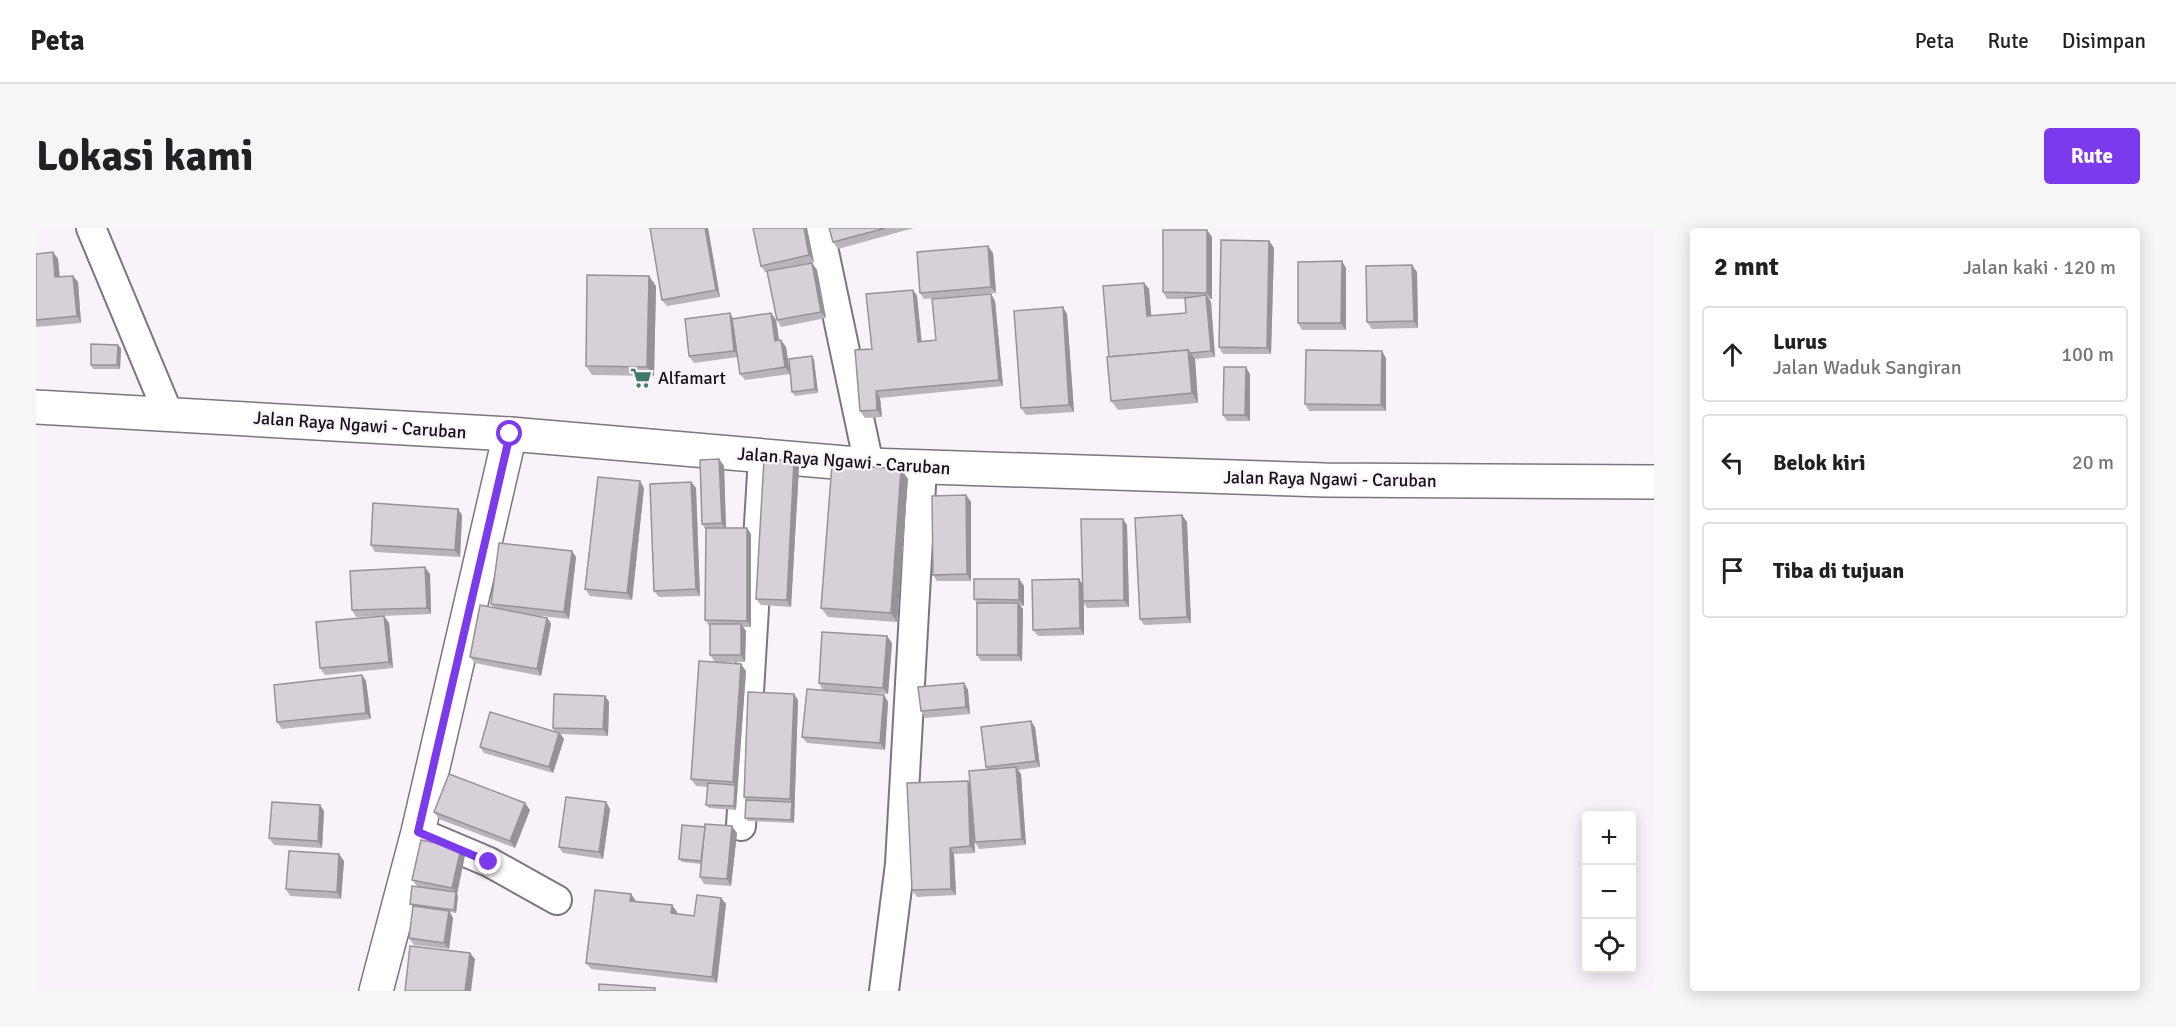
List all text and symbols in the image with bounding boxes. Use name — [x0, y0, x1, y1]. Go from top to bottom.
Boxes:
text: Peta — [30, 24, 85, 58]
text: Peta — [1915, 28, 1955, 54]
text: Rute — [1988, 28, 2029, 54]
text: Disimpan — [2062, 28, 2146, 54]
button: Rute — [2044, 128, 2140, 184]
text: Lokasi kami — [36, 131, 254, 182]
text: 2 mnt — [1714, 251, 1779, 283]
text: Jalan kaki · 120 m — [1963, 255, 2116, 280]
text: Lurus — [1773, 328, 1827, 355]
icon: ahead — [1716, 338, 1749, 371]
text: 100 m — [2061, 342, 2114, 367]
text: Jalan Waduk Sangiran — [1773, 355, 1962, 380]
supermarket icon: Alfamart — [629, 366, 653, 390]
place label: Alfamart — [658, 367, 726, 389]
street label: Jalan Raya Ngawi - Caruban — [253, 407, 467, 443]
route start — [496, 420, 522, 446]
street label: Jalan Raya Ngawi - Caruban — [737, 443, 951, 479]
icon: left — [1716, 446, 1749, 479]
text: Belok kiri — [1773, 449, 1866, 476]
text: 20 m — [2072, 450, 2114, 475]
street label: Jalan Raya Ngawi - Caruban — [1223, 466, 1437, 492]
icon: arrive — [1716, 554, 1749, 587]
text: Tiba di tujuan — [1773, 557, 1904, 584]
map controls — [1582, 811, 1636, 973]
button: + — [1582, 811, 1636, 865]
route end — [475, 848, 501, 874]
button: − — [1582, 865, 1636, 919]
button: locate — [1582, 919, 1636, 973]

